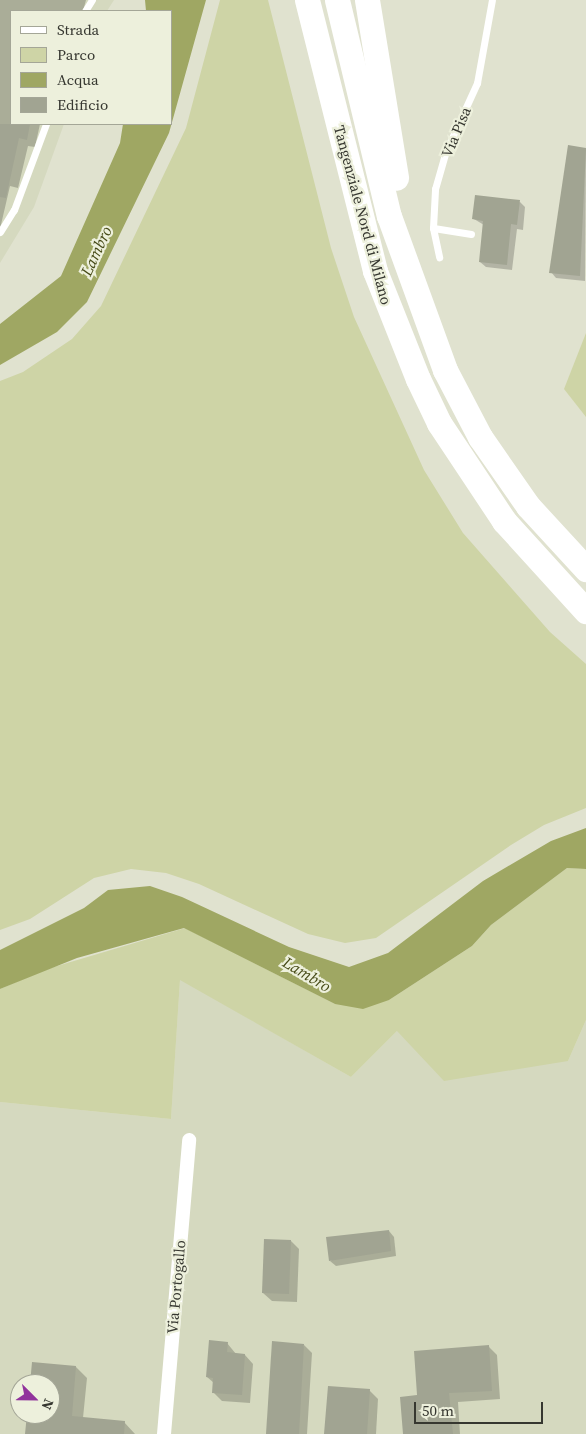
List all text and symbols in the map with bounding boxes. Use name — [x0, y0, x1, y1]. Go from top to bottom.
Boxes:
legend — [10, 10, 172, 125]
text: Strada — [57, 19, 99, 40]
text: Parco — [57, 44, 95, 65]
text: Acqua — [57, 69, 99, 90]
text: Edificio — [57, 94, 108, 115]
street label: Via Pisa — [437, 104, 475, 160]
street label: Tangenziale Nord di Milano — [330, 123, 396, 307]
water label: Lambro — [76, 223, 116, 279]
water label: Lambro — [280, 952, 334, 996]
street label: Via Portogallo — [163, 1239, 189, 1335]
north arrow — [10, 1374, 60, 1424]
scale bar — [416, 1392, 545, 1424]
text: N — [37, 1396, 59, 1413]
text: 50 m — [422, 1400, 454, 1421]

